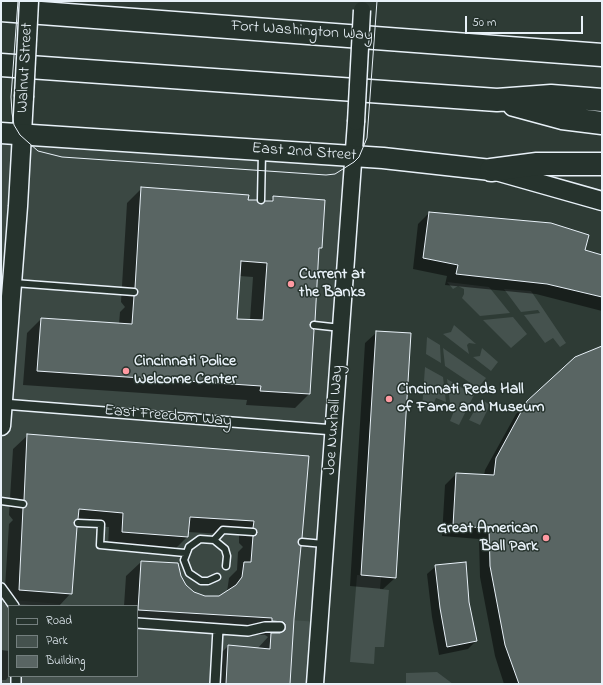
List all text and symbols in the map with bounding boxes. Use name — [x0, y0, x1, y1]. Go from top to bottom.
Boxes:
scale bar — [467, 8, 585, 34]
text: 50 m — [472, 14, 496, 32]
street label: Fort Washington Way — [231, 17, 373, 47]
street label: Walnut Street — [14, 22, 38, 114]
street label: East 2nd Street — [251, 140, 357, 166]
place label: Current at the Banks — [299, 265, 366, 303]
marker: Current at the Banks — [286, 279, 296, 289]
place label: Cincinnati Police Welcome Center — [134, 352, 237, 390]
street label: Joe Nuxhall Way — [322, 365, 348, 475]
marker: Cincinnati Police Welcome Center — [121, 366, 131, 376]
place label: Cincinnati Reds Hall of Fame and Museum — [397, 380, 545, 418]
marker: Cincinnati Reds Hall of Fame and Museum — [384, 394, 394, 404]
street label: East Freedom Way — [103, 402, 233, 432]
place label: Great American Ball Park — [437, 519, 538, 557]
marker: Great American Ball Park — [541, 533, 551, 543]
legend — [8, 605, 138, 677]
text: Road — [46, 612, 72, 630]
text: Park — [46, 632, 68, 650]
text: Building — [46, 652, 85, 670]

